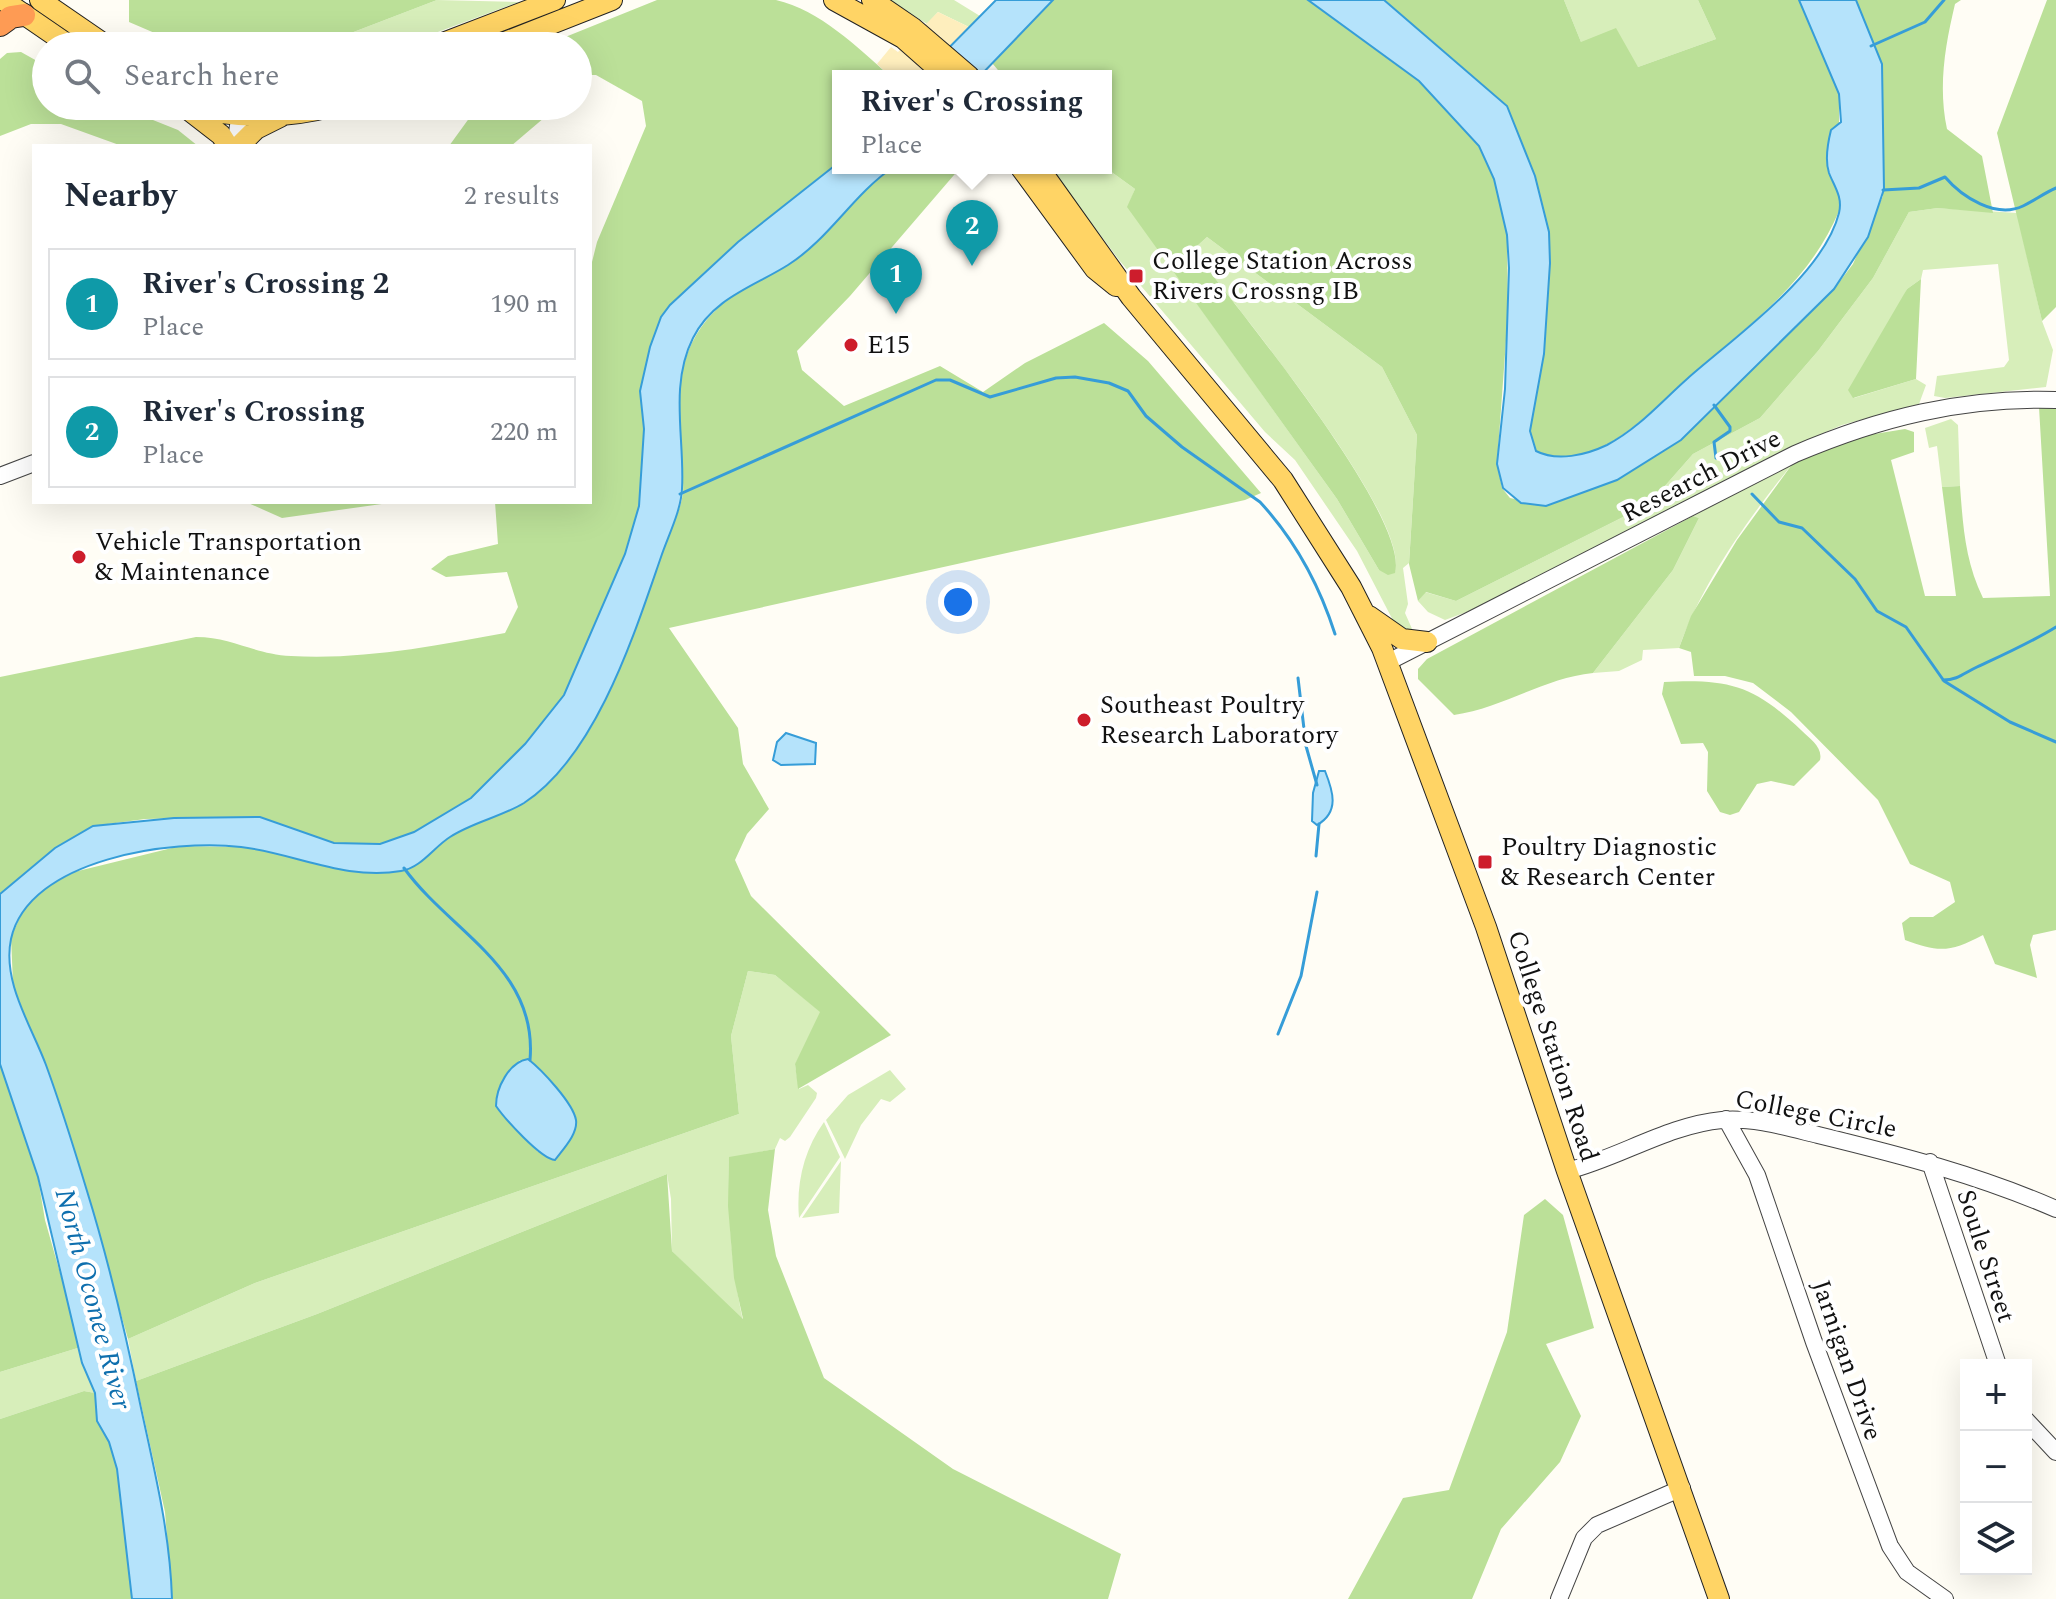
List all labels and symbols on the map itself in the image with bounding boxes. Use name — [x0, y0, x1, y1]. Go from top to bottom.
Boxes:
pin: 2 — [946, 200, 998, 266]
place label: College Station Across Rivers Crossng IB — [1152, 241, 1413, 311]
pin: 1 — [870, 248, 922, 314]
marker: College Station Across Rivers Crossng IB — [1127, 267, 1145, 285]
place label: E15 — [867, 325, 910, 365]
marker: E15 — [842, 336, 860, 354]
street label: Research Drive — [1614, 419, 1788, 533]
place label: Vehicle Transportation & Maintenance — [95, 522, 362, 592]
marker: Vehicle Transportation & Maintenance — [70, 548, 88, 566]
your location — [938, 582, 978, 622]
place label: Southeast Poultry Research Laboratory — [1100, 685, 1339, 755]
marker: Southeast Poultry Research Laboratory — [1075, 711, 1093, 729]
place label: Poultry Diagnostic & Research Center — [1501, 827, 1717, 897]
marker: Poultry Diagnostic & Research Center — [1476, 853, 1494, 871]
street label: College Station Road — [1497, 925, 1609, 1167]
street label: College Circle — [1732, 1079, 1900, 1149]
water label: North Oconee River — [43, 1184, 143, 1415]
street label: Soule Street — [1946, 1184, 2026, 1328]
street label: Jarnigan Drive — [1801, 1274, 1893, 1446]

